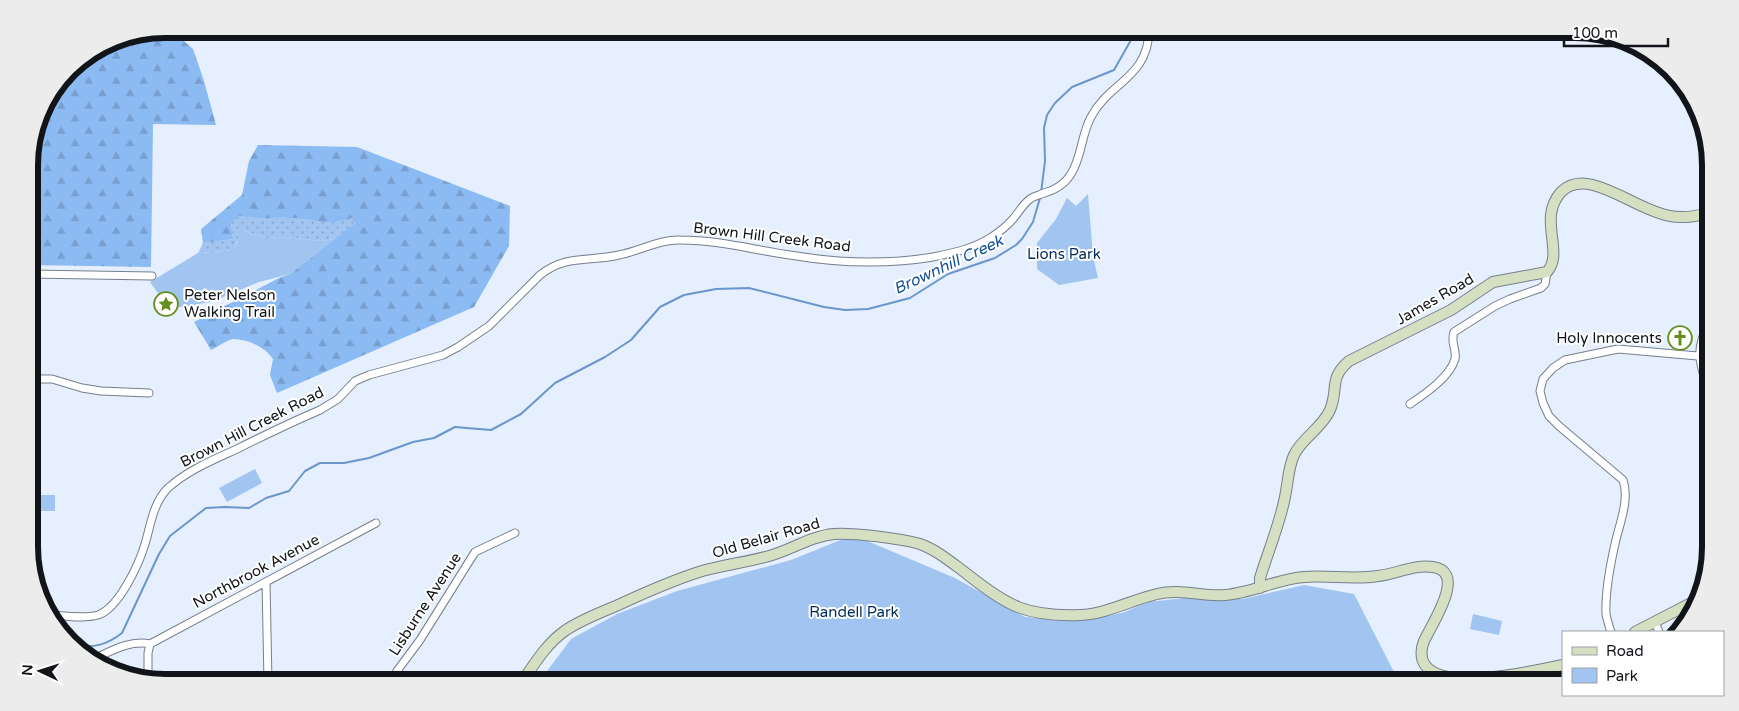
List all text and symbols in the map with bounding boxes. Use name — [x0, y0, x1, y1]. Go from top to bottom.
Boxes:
scale bar — [1564, 15, 1668, 47]
text: 100 m — [1572, 24, 1618, 42]
street label: Brown Hill Creek Road — [692, 218, 852, 256]
water label: Brownhill Creek — [891, 230, 1007, 299]
park label: Lions Park — [1027, 245, 1101, 263]
street label: James Road — [1393, 270, 1477, 328]
place label: Peter Nelson Walking Trail — [184, 286, 276, 321]
place icon: Peter Nelson Walking Trail — [153, 291, 179, 317]
church icon: Holy Innocents — [1667, 325, 1693, 351]
place label: Holy Innocents — [1556, 329, 1662, 347]
street label: Brown Hill Creek Road — [177, 383, 327, 471]
street label: Old Belair Road — [710, 514, 822, 562]
street label: Northbrook Avenue — [190, 530, 322, 612]
street label: Lisburne Avenue — [385, 549, 465, 659]
park label: Randell Park — [809, 603, 899, 621]
legend — [1562, 631, 1724, 696]
text: Road — [1606, 642, 1644, 660]
north arrow — [15, 646, 65, 696]
text: N — [19, 664, 36, 676]
text: Park — [1606, 667, 1638, 685]

